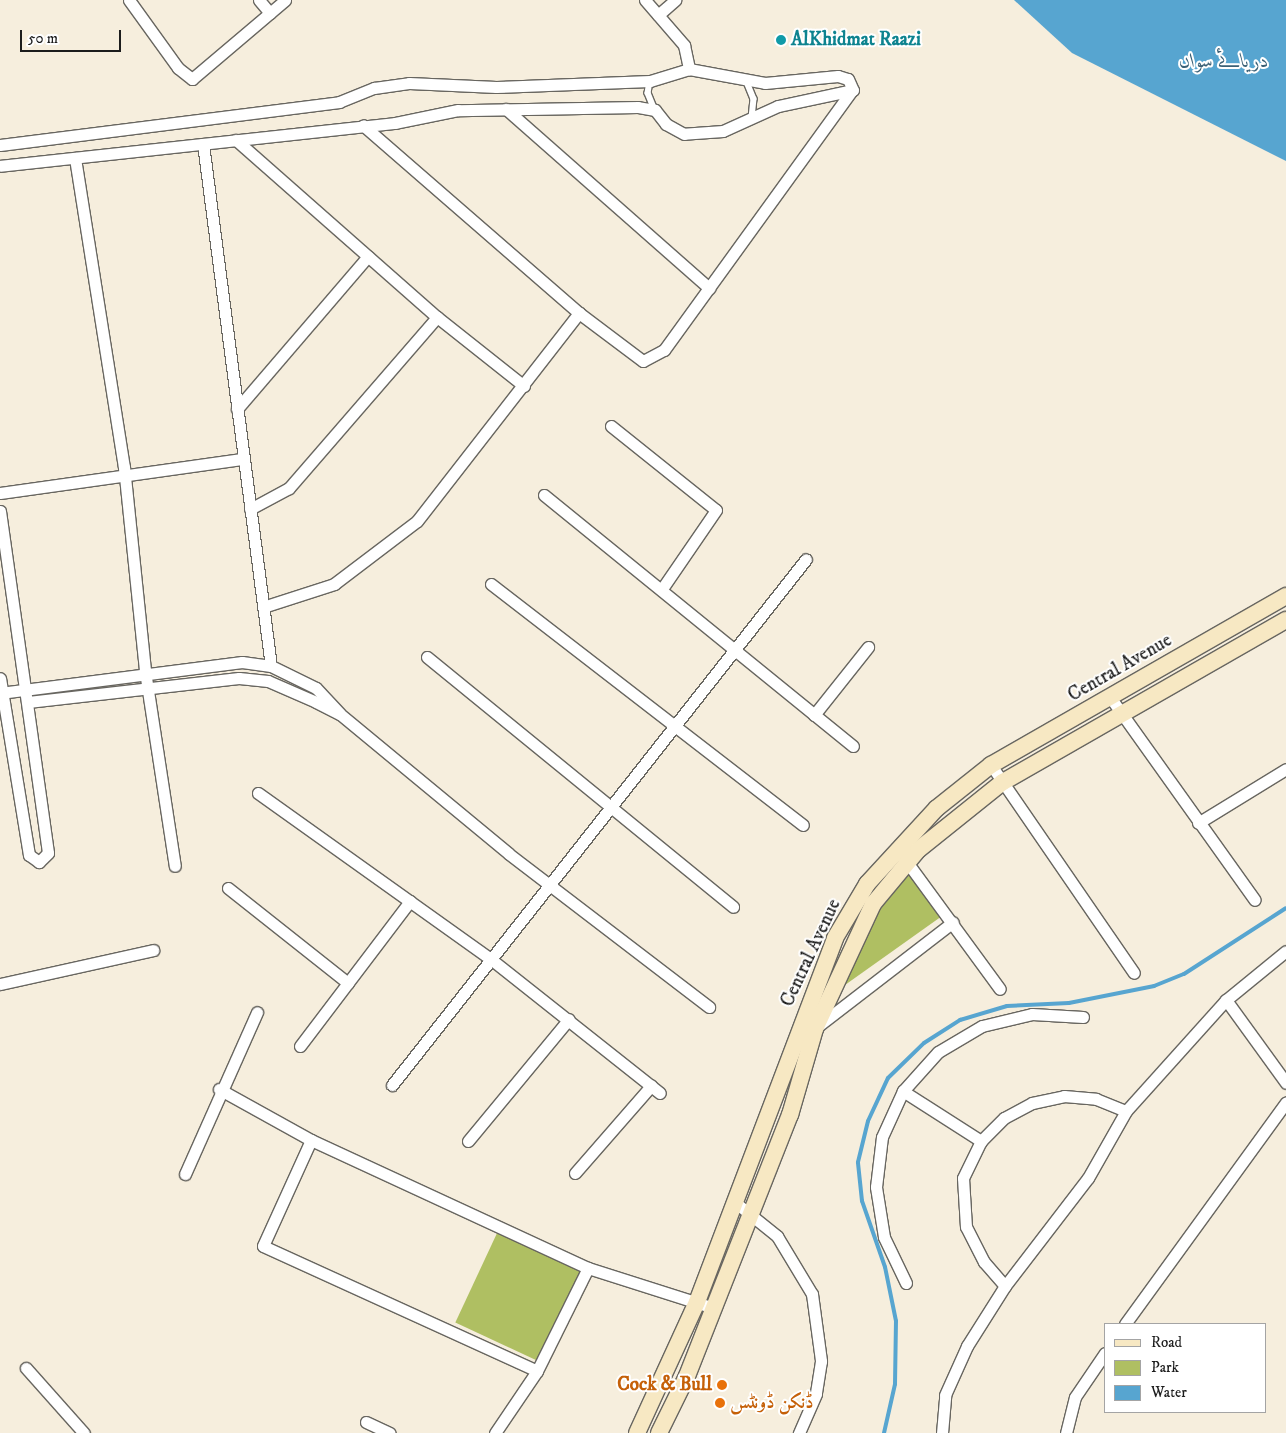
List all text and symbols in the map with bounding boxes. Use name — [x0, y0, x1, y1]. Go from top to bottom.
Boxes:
scale bar — [22, 20, 124, 52]
text: 50 m — [28, 29, 58, 48]
place label: AlKhidmat Raazi — [791, 29, 921, 51]
marker: AlKhidmat Raazi — [775, 34, 787, 46]
water label: دریائے سواں — [1179, 49, 1269, 73]
street label: Central Avenue — [1064, 629, 1176, 707]
street label: Central Avenue — [776, 896, 846, 1010]
legend — [1104, 1323, 1266, 1413]
text: Road — [1151, 1333, 1182, 1352]
text: Park — [1151, 1358, 1179, 1377]
place label: Cock & Bull — [617, 1374, 712, 1396]
marker: Cock & Bull — [716, 1379, 728, 1391]
text: Water — [1151, 1383, 1187, 1402]
place label: ڈنکن ڈونٹس — [730, 1392, 814, 1414]
marker: ڈنکن ڈونٹس — [714, 1397, 726, 1409]

